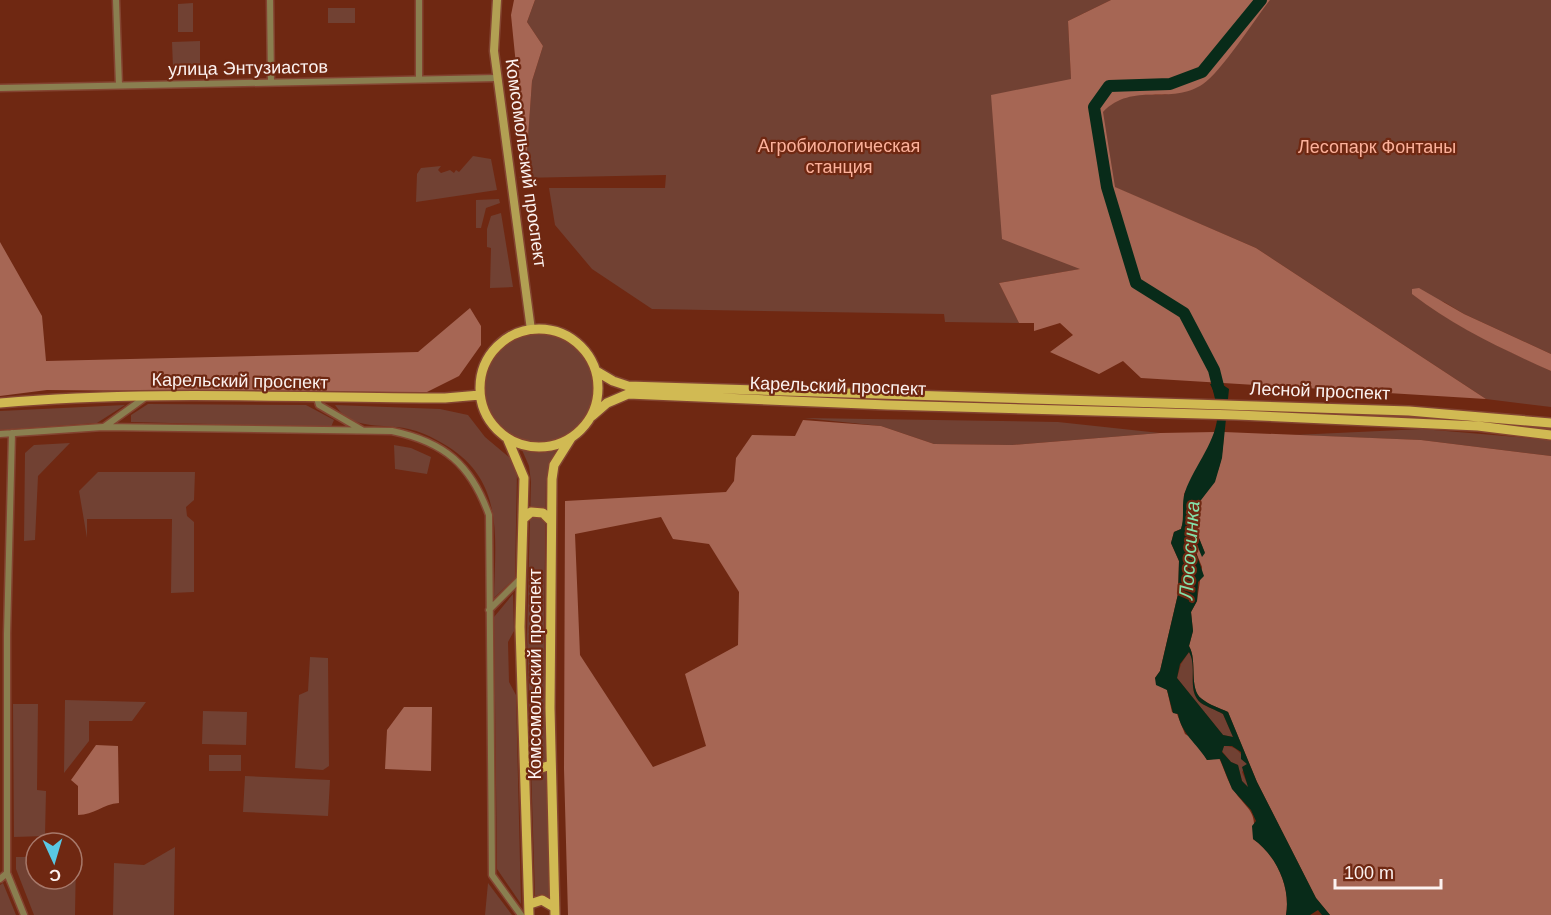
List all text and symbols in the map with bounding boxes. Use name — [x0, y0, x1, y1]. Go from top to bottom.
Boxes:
street label: улица Энтузиастов — [168, 57, 328, 79]
street label: Комсомольский проспект — [501, 57, 551, 269]
park label: Агробиологическая станция — [758, 136, 920, 177]
park label: Лесопарк Фонтаны — [1298, 137, 1456, 157]
street label: Карельский проспект — [152, 369, 328, 393]
street label: Карельский проспект — [749, 373, 927, 399]
street label: Лесной проспект — [1249, 379, 1391, 403]
water label: Лососинка — [1174, 500, 1203, 602]
street label: Комсомольский проспект — [525, 569, 545, 779]
north arrow — [24, 831, 84, 891]
scale bar — [1335, 852, 1442, 890]
text: 100 m — [1344, 863, 1394, 883]
text: С — [48, 867, 61, 884]

